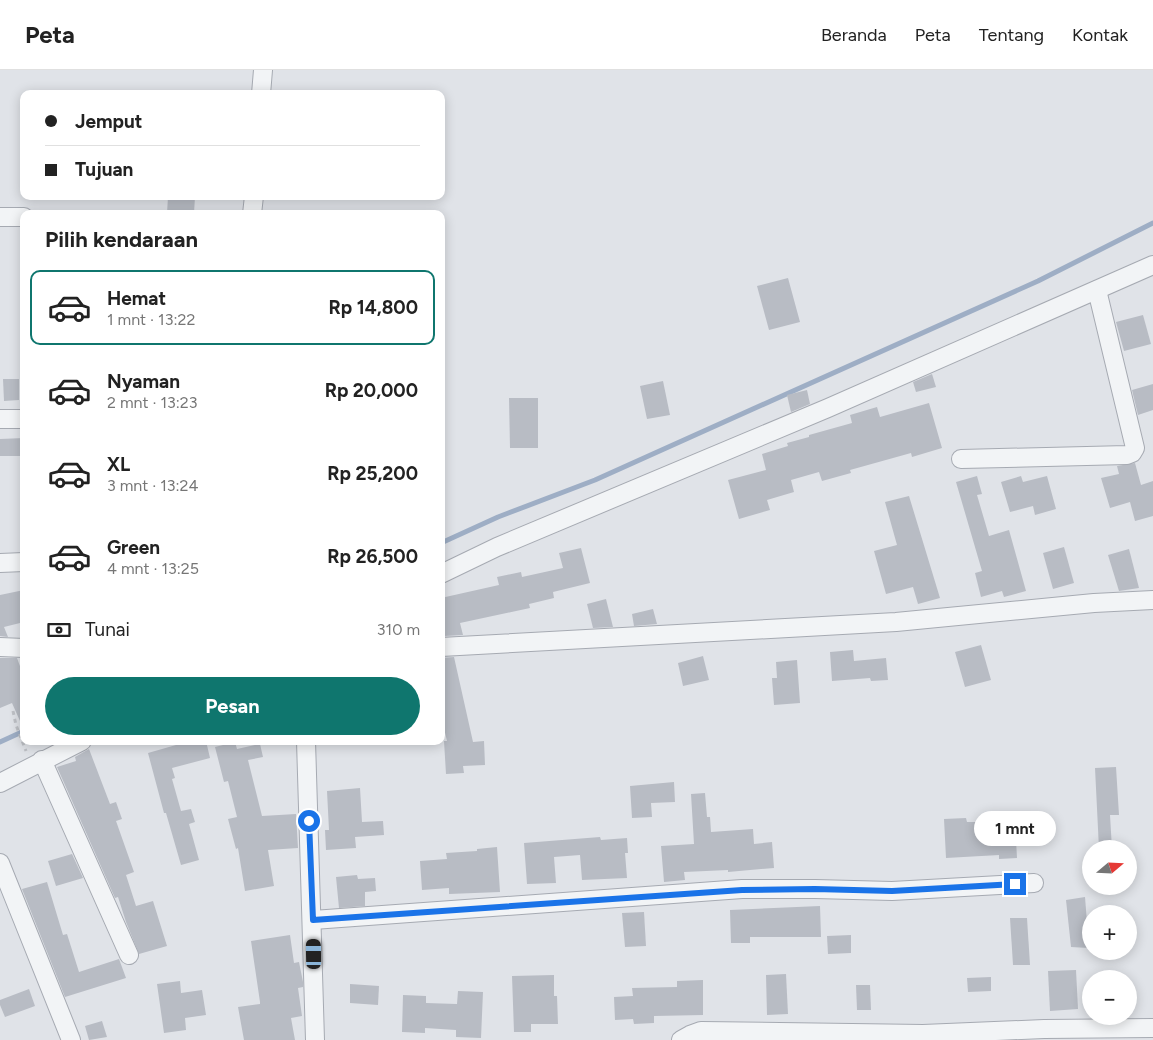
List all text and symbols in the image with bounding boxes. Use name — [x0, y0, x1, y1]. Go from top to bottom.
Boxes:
text: Peta — [25, 20, 75, 49]
text: Beranda — [821, 24, 887, 46]
text: Peta — [915, 24, 951, 46]
text: Tentang — [979, 24, 1044, 46]
text: Kontak — [1072, 24, 1128, 46]
text: Jemput — [75, 110, 142, 133]
text: Tujuan — [75, 158, 133, 181]
text: Pilih kendaraan — [45, 226, 198, 253]
icon: car — [47, 285, 92, 330]
text: Hemat — [107, 287, 166, 310]
text: Rp 14,800 — [329, 296, 418, 319]
text: 1 mnt · 13:22 — [107, 310, 195, 329]
icon: car — [47, 368, 92, 413]
text: Nyaman — [107, 370, 180, 393]
text: Rp 20,000 — [325, 379, 418, 402]
text: 2 mnt · 13:23 — [107, 393, 197, 412]
icon: car — [47, 451, 92, 496]
text: XL — [107, 453, 130, 476]
text: Rp 25,200 — [327, 462, 418, 485]
text: 3 mnt · 13:24 — [107, 476, 198, 495]
icon: car — [47, 534, 92, 579]
text: Green — [107, 536, 160, 559]
text: Rp 26,500 — [327, 545, 418, 568]
text: 4 mnt · 13:25 — [107, 559, 199, 578]
icon: cash — [45, 616, 73, 644]
text: Tunai — [85, 618, 130, 641]
text: 310 m — [377, 620, 420, 639]
button: Pesan — [45, 677, 420, 735]
route start — [298, 810, 320, 832]
callout: 1 mnt — [974, 812, 1056, 846]
text: 1 mnt — [995, 819, 1035, 838]
north arrow — [1082, 840, 1138, 895]
map controls — [1082, 840, 1137, 1025]
route end — [1004, 873, 1026, 895]
button: + — [1082, 905, 1137, 960]
car — [306, 939, 321, 969]
button: − — [1082, 970, 1137, 1025]

